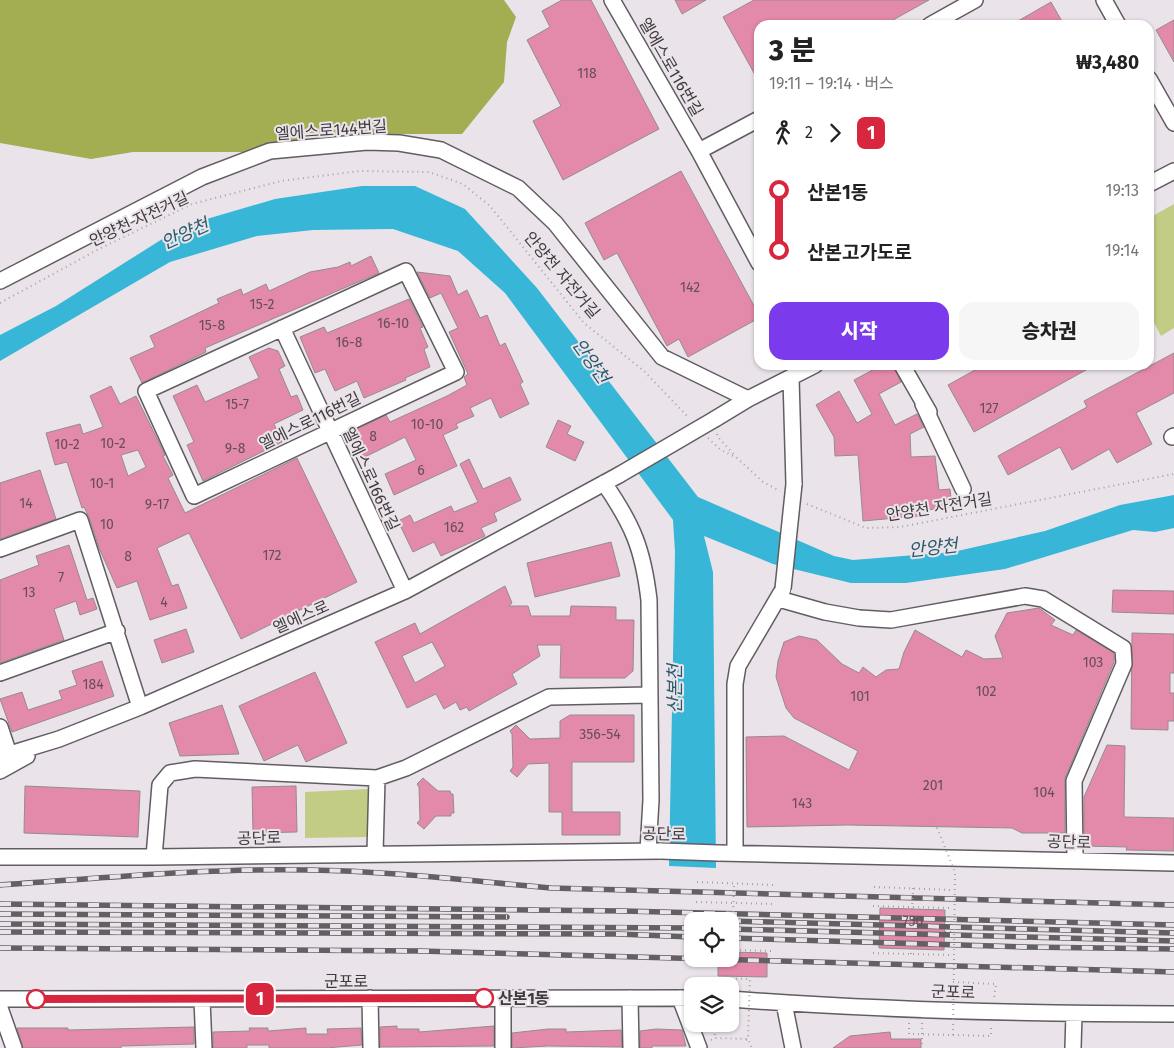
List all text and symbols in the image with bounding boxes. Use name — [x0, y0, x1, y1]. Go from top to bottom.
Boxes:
street label: 엘에스로116번길 — [635, 14, 707, 120]
text: 3 분 — [769, 34, 816, 67]
text: ₩3,480 — [1076, 51, 1139, 74]
house number: 118 — [577, 65, 597, 82]
text: 19:11 – 19:14 · 버스 — [769, 74, 894, 93]
street label: 엘에스로144번길 — [274, 117, 388, 143]
icon: walk — [769, 119, 797, 147]
icon: forward — [821, 119, 849, 147]
text: 1 — [867, 122, 875, 144]
text: 2 — [805, 123, 813, 142]
text: 산본1동 — [807, 181, 868, 204]
text: 19:13 — [1106, 181, 1139, 200]
street label: 안양천 자전거길 — [86, 188, 192, 250]
water label: 안양천 — [158, 214, 212, 254]
street label: 안양천 자전거길 — [520, 228, 604, 322]
text: 산본고가도로 — [807, 241, 912, 264]
text: 19:14 — [1105, 241, 1139, 260]
house number: 142 — [680, 279, 700, 296]
house number: 15-2 — [250, 296, 274, 313]
button: 시작 — [769, 302, 949, 360]
button: 승차권 — [959, 302, 1139, 360]
house number: 16-10 — [377, 315, 409, 332]
house number: 15-8 — [199, 317, 225, 334]
house number: 16-8 — [336, 334, 363, 351]
water label: 안양천 — [568, 334, 616, 390]
street label: 엘에스로116번길 — [256, 388, 364, 454]
house number: 15-7 — [225, 396, 249, 413]
house number: 127 — [979, 400, 999, 417]
house number: 10-10 — [411, 416, 443, 433]
street label: 엘에스로166번길 — [339, 424, 403, 534]
house number: 8 — [369, 428, 377, 445]
house number: 10-2 — [100, 435, 126, 452]
house number: 10-2 — [54, 436, 80, 453]
house number: 9-8 — [225, 440, 246, 457]
house number: 6 — [417, 462, 425, 479]
house number: 10-1 — [90, 475, 114, 492]
street label: 안양천 자전거길 — [885, 489, 993, 525]
house number: 14 — [19, 495, 33, 512]
house number: 9-17 — [145, 496, 169, 513]
house number: 10 — [100, 516, 114, 533]
house number: 162 — [444, 519, 464, 536]
water label: 안양천 — [907, 534, 961, 562]
house number: 172 — [263, 547, 282, 564]
house number: 8 — [124, 548, 132, 565]
house number: 7 — [58, 569, 64, 586]
house number: 13 — [22, 584, 36, 601]
house number: 4 — [160, 594, 168, 611]
street label: 엘에스로 — [270, 596, 332, 638]
house number: 103 — [1083, 654, 1103, 671]
water label: 산본천 — [664, 662, 686, 714]
house number: 184 — [82, 676, 104, 693]
house number: 102 — [976, 683, 996, 700]
house number: 101 — [850, 688, 870, 705]
house number: 356-54 — [579, 726, 621, 743]
house number: 201 — [923, 777, 943, 794]
house number: 104 — [1033, 784, 1055, 801]
house number: 143 — [792, 795, 812, 812]
street label: 공단로 — [642, 824, 687, 844]
street label: 공단로 — [237, 828, 282, 848]
street label: 공단로 — [1047, 832, 1092, 852]
map controls — [684, 912, 739, 1032]
button: locate — [684, 912, 739, 967]
house number: 750 — [903, 913, 924, 930]
street label: 군포로 — [324, 972, 368, 991]
button: layers — [684, 977, 739, 1032]
street label: 군포로 — [931, 982, 976, 1002]
line badge: 1 — [244, 983, 276, 1015]
text: 1 — [256, 988, 264, 1010]
marker: 산본1동 — [474, 988, 494, 1008]
unlabelled marker — [26, 989, 46, 1009]
place label: 산본1동 — [498, 989, 550, 1008]

